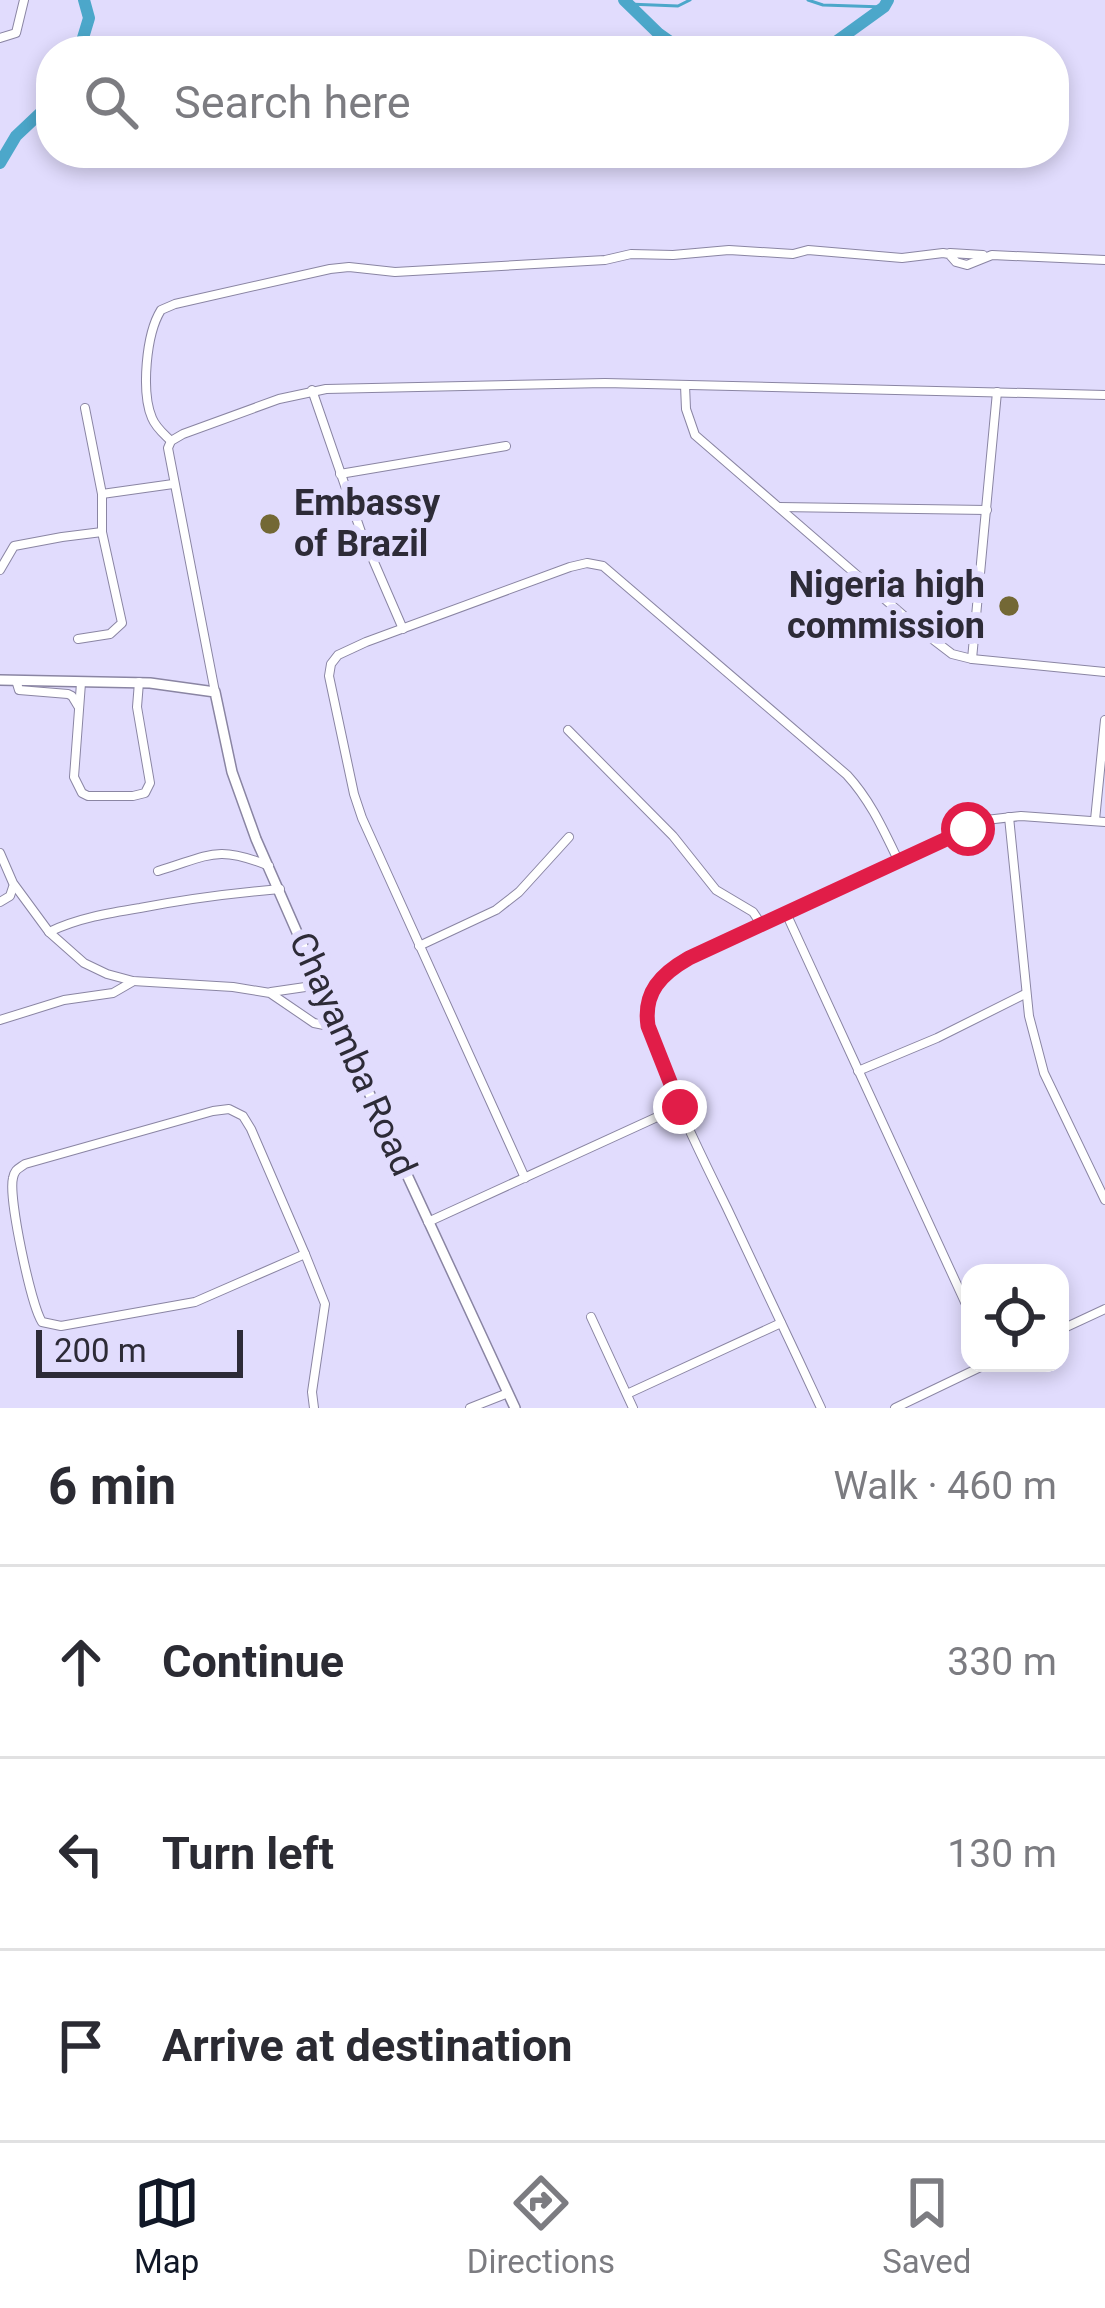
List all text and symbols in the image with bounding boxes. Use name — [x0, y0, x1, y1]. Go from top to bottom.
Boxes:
search box — [36, 36, 1069, 168]
icon: search — [78, 69, 144, 135]
text: Search here — [174, 76, 411, 129]
place label: Embassy of Brazil — [294, 482, 441, 565]
marker: Embassy of Brazil — [257, 511, 283, 537]
place label: Nigeria high commission — [787, 564, 985, 647]
marker: Nigeria high commission — [996, 593, 1022, 619]
route start — [941, 802, 995, 856]
street label: Chayamba Road — [281, 926, 425, 1182]
route end — [653, 1080, 707, 1134]
map controls — [961, 1264, 1069, 1372]
button: locate — [961, 1264, 1069, 1372]
scale bar — [36, 1324, 243, 1377]
text: 200 m — [54, 1331, 147, 1370]
text: 6 min — [48, 1457, 176, 1516]
text: Walk · 460 m — [833, 1463, 1057, 1509]
icon: ahead — [48, 1629, 114, 1695]
text: Continue — [162, 1635, 344, 1688]
text: 330 m — [947, 1639, 1057, 1685]
icon: left — [48, 1821, 114, 1887]
text: Turn left — [162, 1827, 334, 1880]
text: 130 m — [947, 1831, 1057, 1877]
icon: arrive — [48, 2013, 114, 2079]
text: Arrive at destination — [162, 2019, 573, 2072]
tab: Map — [134, 2170, 200, 2281]
tab: Directions — [467, 2170, 615, 2281]
tab: Saved — [882, 2170, 971, 2281]

